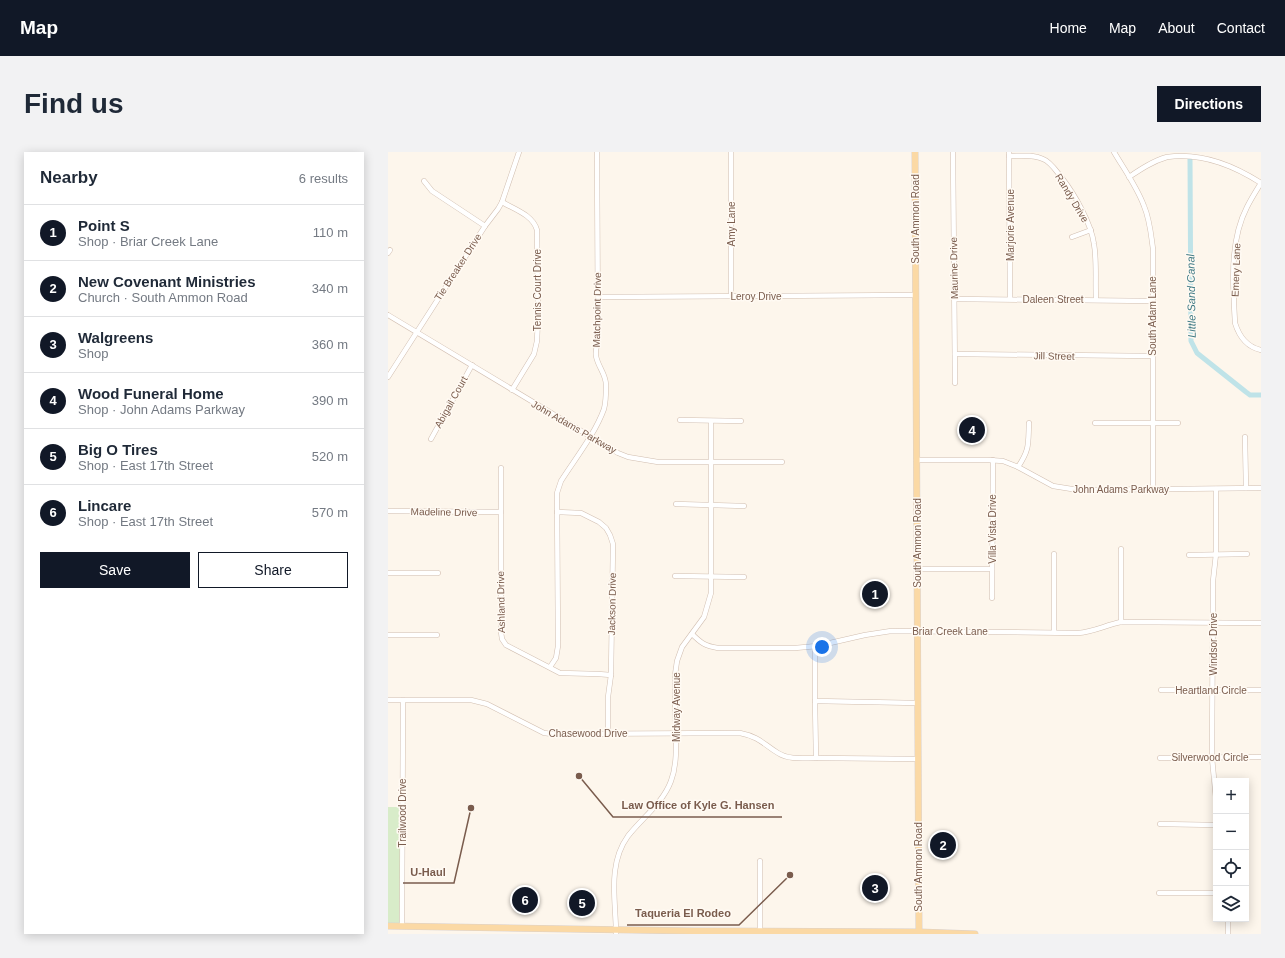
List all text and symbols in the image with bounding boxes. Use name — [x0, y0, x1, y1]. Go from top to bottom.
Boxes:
text: Map — [20, 17, 58, 38]
text: Home — [1050, 20, 1087, 36]
text: Map — [1109, 20, 1136, 36]
text: About — [1158, 20, 1195, 36]
text: Contact — [1217, 20, 1265, 36]
button: Directions — [1157, 86, 1261, 122]
text: Find us — [24, 88, 124, 119]
text: Nearby — [40, 168, 98, 187]
text: 6 results — [299, 171, 348, 186]
street label: Randy Drive — [1053, 172, 1091, 225]
street label: South Ammon Road — [910, 174, 921, 264]
street label: Marjorie Avenue — [1005, 189, 1016, 261]
street label: Amy Lane — [726, 201, 737, 247]
text: Point S — [78, 217, 130, 234]
text: 1 — [49, 225, 57, 240]
text: 110 m — [313, 225, 348, 240]
street label: Tie Breaker Drive — [432, 231, 484, 302]
text: Shop · Briar Creek Lane — [78, 234, 218, 249]
street label: Maurine Drive — [948, 236, 960, 299]
street label: Emery Lane — [1230, 242, 1242, 297]
street label: Tennis Court Drive — [532, 248, 543, 331]
water label: Little Sand Canal — [1184, 253, 1198, 338]
street label: Matchpoint Drive — [591, 272, 603, 348]
text: New Covenant Ministries — [78, 273, 256, 290]
street label: South Adam Lane — [1147, 276, 1158, 356]
text: 2 — [49, 281, 57, 296]
text: 340 m — [312, 281, 348, 296]
text: Church · South Ammon Road — [78, 290, 248, 305]
street label: Leroy Drive — [730, 291, 782, 302]
street label: Daleen Street — [1022, 294, 1084, 305]
text: Walgreens — [78, 329, 153, 346]
text: 3 — [49, 337, 57, 352]
text: 360 m — [312, 337, 348, 352]
text: Shop — [78, 346, 108, 361]
street label: Jill Street — [1033, 350, 1075, 362]
street label: Abigail Court — [432, 374, 470, 430]
text: Wood Funeral Home — [78, 385, 224, 402]
text: 4 — [49, 393, 57, 408]
text: 390 m — [312, 393, 348, 408]
street label: John Adams Parkway — [530, 398, 618, 456]
text: Shop · John Adams Parkway — [78, 402, 245, 417]
pin: 4 — [959, 415, 985, 445]
text: Big O Tires — [78, 441, 158, 458]
text: 5 — [49, 449, 57, 464]
text: 520 m — [312, 449, 348, 464]
text: Shop · East 17th Street — [78, 458, 213, 473]
street label: John Adams Parkway — [1073, 484, 1169, 495]
street label: Villa Vista Drive — [987, 494, 998, 564]
text: Lincare — [78, 497, 131, 514]
street label: South Ammon Road — [912, 498, 923, 588]
text: 6 — [49, 505, 57, 520]
text: 570 m — [312, 505, 348, 520]
street label: Madeline Drive — [411, 506, 478, 518]
text: Shop · East 17th Street — [78, 514, 213, 529]
button: Save — [40, 552, 190, 588]
button: Share — [198, 552, 348, 588]
street label: Ashland Drive — [495, 570, 507, 633]
street label: Jackson Drive — [606, 572, 618, 635]
pin: 1 — [862, 579, 888, 609]
street label: Windsor Drive — [1208, 612, 1219, 675]
street label: Briar Creek Lane — [912, 626, 988, 637]
your location — [812, 637, 832, 657]
street label: Midway Avenue — [671, 672, 682, 742]
street label: Heartland Circle — [1175, 685, 1247, 696]
street label: Chasewood Drive — [549, 728, 628, 739]
street label: Silverwood Circle — [1171, 752, 1249, 763]
street label: Trailwood Drive — [397, 778, 408, 848]
map controls — [1213, 778, 1249, 922]
button: + — [1213, 778, 1249, 814]
callout: Law Office of Kyle G. Hansen — [613, 794, 782, 817]
text: Law Office of Kyle G. Hansen — [622, 799, 775, 811]
button: − — [1213, 814, 1249, 850]
street label: South Ammon Road — [913, 822, 924, 912]
pin: 2 — [930, 830, 956, 860]
button: locate — [1213, 850, 1249, 886]
callout: U-Haul — [403, 860, 454, 883]
text: U-Haul — [410, 866, 446, 878]
pin: 3 — [862, 873, 888, 903]
pin: 6 — [512, 885, 538, 915]
button: layers — [1213, 886, 1249, 922]
pin: 5 — [569, 888, 595, 918]
callout: Taqueria El Rodeo — [627, 902, 739, 925]
text: Taqueria El Rodeo — [635, 907, 731, 919]

